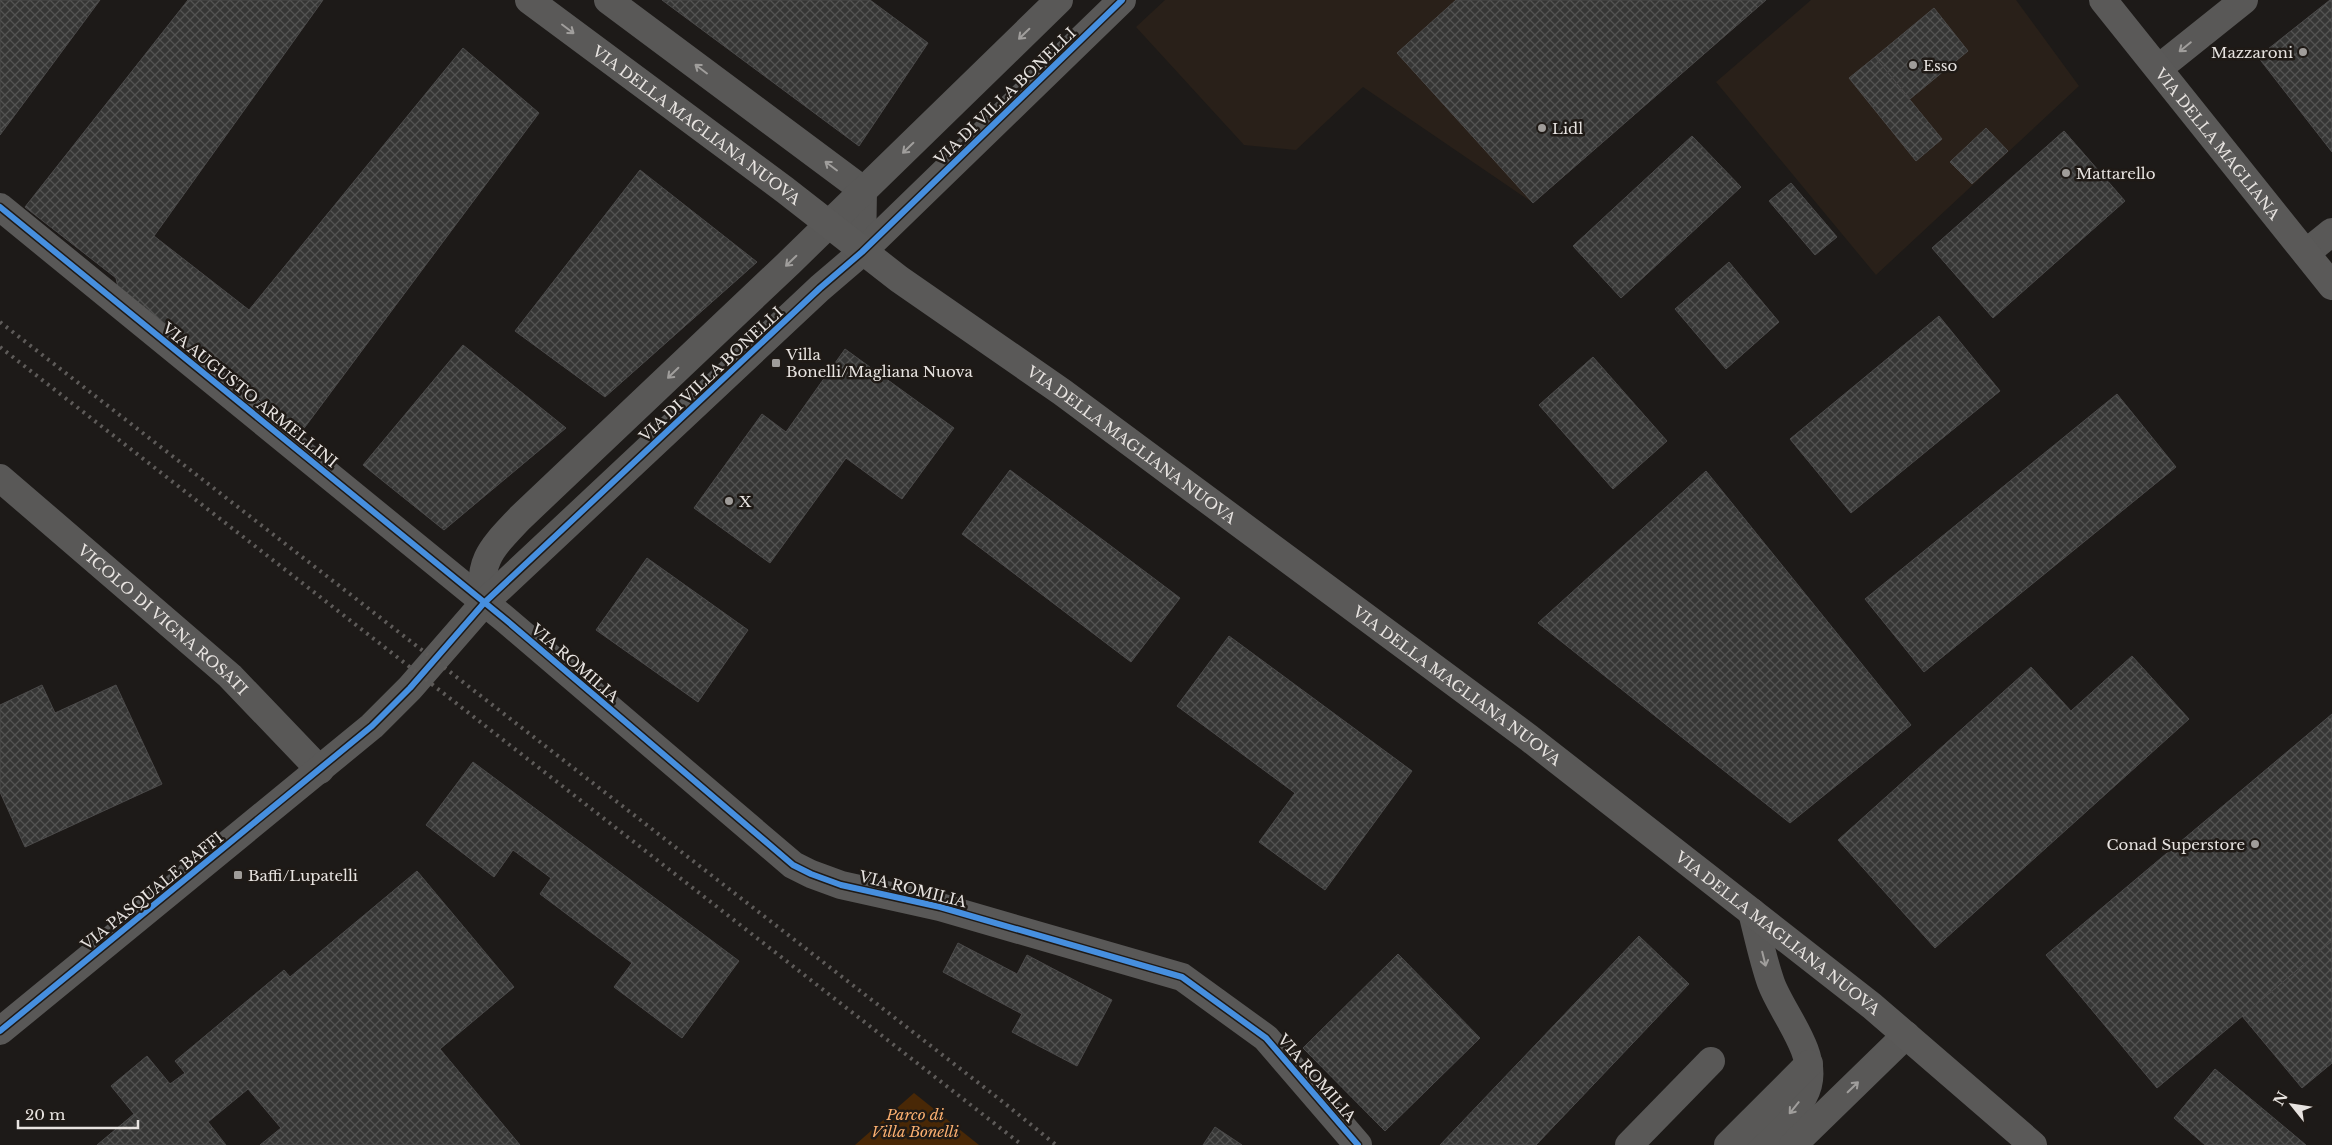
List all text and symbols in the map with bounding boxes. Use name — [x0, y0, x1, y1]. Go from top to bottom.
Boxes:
street label: VIA DI VILLA BONELLI — [930, 23, 1080, 169]
one-way arrow — [561, 24, 575, 34]
one-way arrow — [1018, 28, 1030, 40]
street label: VIA DELLA MAGLIANA NUOVA — [588, 40, 805, 209]
one-way arrow — [2179, 41, 2192, 52]
place label: Mazzaroni — [2211, 43, 2293, 62]
marker: Mazzaroni — [2297, 46, 2309, 58]
place label: Esso — [1923, 56, 1958, 75]
marker: Esso — [1907, 59, 1919, 71]
street label: VIA DELLA MAGLIANA — [2151, 63, 2285, 224]
one-way arrow — [694, 64, 708, 74]
place label: Lidl — [1552, 119, 1583, 138]
marker: Lidl — [1536, 122, 1548, 134]
one-way arrow — [902, 142, 914, 154]
one-way arrow — [825, 161, 838, 172]
place label: Mattarello — [2076, 164, 2156, 183]
marker: Mattarello — [2060, 167, 2072, 179]
one-way arrow — [785, 255, 797, 267]
street label: VIA DI VILLA BONELLI — [635, 303, 787, 446]
street label: VIA AUGUSTO ARMELLINI — [158, 318, 342, 472]
place label: Villa Bonelli/Magliana Nuova — [785, 345, 973, 381]
marker: Villa Bonelli/Magliana Nuova — [770, 357, 782, 369]
street label: VIA DELLA MAGLIANA NUOVA — [1023, 361, 1240, 528]
one-way arrow — [667, 367, 680, 379]
place label: X — [739, 492, 752, 511]
marker: X — [723, 495, 735, 507]
street label: VICOLO DI VIGNA ROSATI — [73, 539, 252, 699]
street label: VIA DELLA MAGLIANA NUOVA — [1349, 601, 1565, 769]
street label: VIA ROMILIA — [526, 619, 623, 707]
street label: VIA PASQUALE BAFFI — [76, 828, 227, 955]
place label: Conad Superstore — [2107, 835, 2245, 854]
marker: Conad Superstore — [2249, 838, 2261, 850]
street label: VIA DELLA MAGLIANA NUOVA — [1671, 846, 1885, 1019]
place label: Baffi/Lupatelli — [248, 866, 358, 885]
street label: VIA ROMILIA — [856, 866, 969, 912]
marker: Baffi/Lupatelli — [232, 869, 244, 881]
one-way arrow — [1760, 951, 1770, 967]
street label: VIA ROMILIA — [1273, 1029, 1361, 1126]
north arrow — [2267, 1080, 2317, 1130]
one-way arrow — [1847, 1081, 1860, 1093]
text: N — [2270, 1088, 2292, 1109]
scale bar — [18, 1098, 138, 1130]
one-way arrow — [1789, 1101, 1800, 1114]
text: 20 m — [25, 1105, 65, 1124]
park label: Parco di Villa Bonelli — [871, 1105, 960, 1141]

